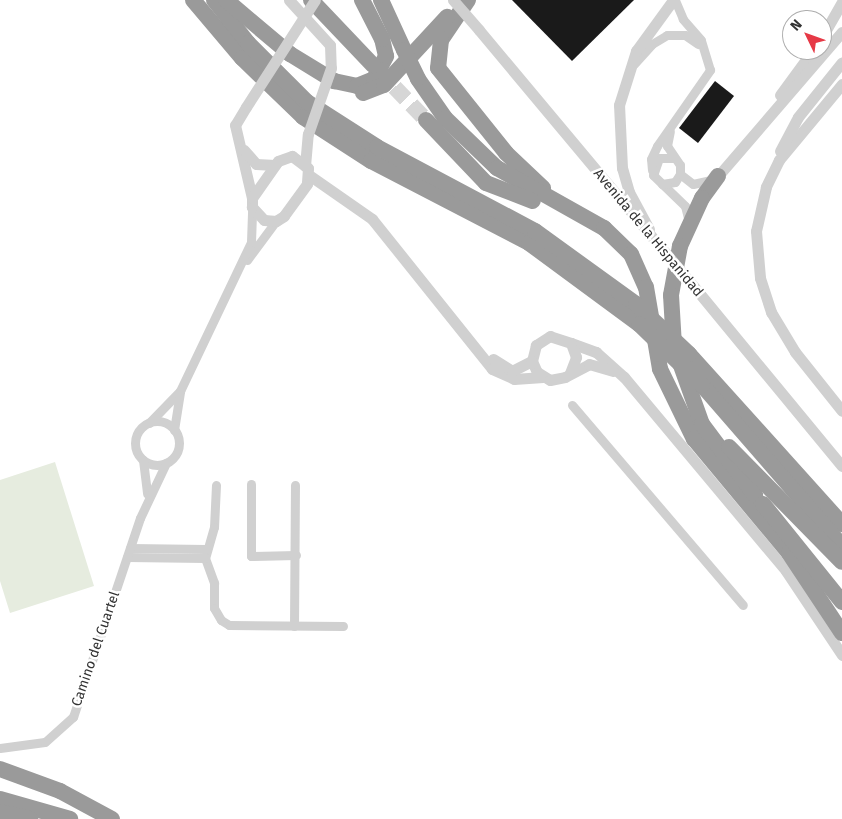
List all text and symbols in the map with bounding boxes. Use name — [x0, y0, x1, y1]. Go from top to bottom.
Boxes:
north arrow — [782, 10, 832, 60]
text: N — [787, 16, 806, 34]
street label: Avenida de la Hispanidad — [590, 166, 706, 300]
street label: Camino del Cuartel — [68, 589, 124, 709]

